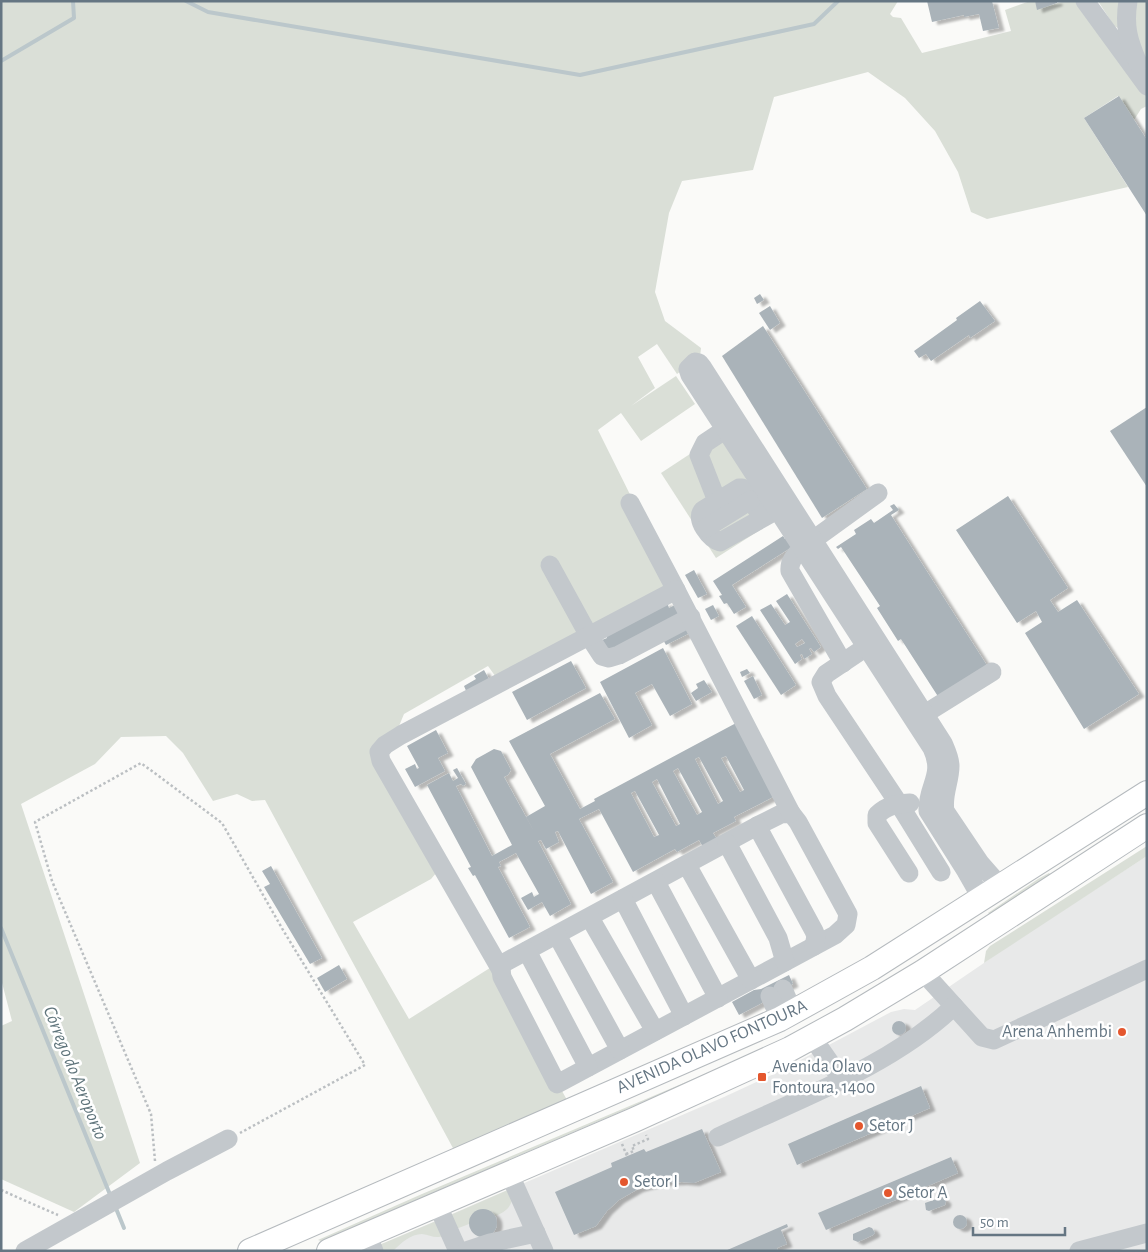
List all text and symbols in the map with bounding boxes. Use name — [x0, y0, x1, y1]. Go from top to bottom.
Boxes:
street label: AVENIDA OLAVO FONTOURA — [614, 997, 810, 1097]
water label: Córrego do Aeroporto — [40, 1004, 110, 1142]
place label: Arena Anhembi — [1002, 1023, 1112, 1041]
marker: Arena Anhembi — [1116, 1026, 1128, 1038]
place label: Avenida Olavo Fontoura, 1400 — [772, 1058, 875, 1097]
marker: Avenida Olavo Fontoura, 1400 — [756, 1071, 768, 1083]
place label: Setor J — [869, 1117, 914, 1135]
marker: Setor J — [853, 1120, 865, 1132]
place label: Setor I — [634, 1173, 678, 1191]
marker: Setor I — [618, 1176, 630, 1188]
place label: Setor A — [898, 1184, 948, 1202]
marker: Setor A — [882, 1187, 894, 1199]
scale bar — [973, 1204, 1066, 1236]
text: 50 m — [980, 1215, 1009, 1230]

